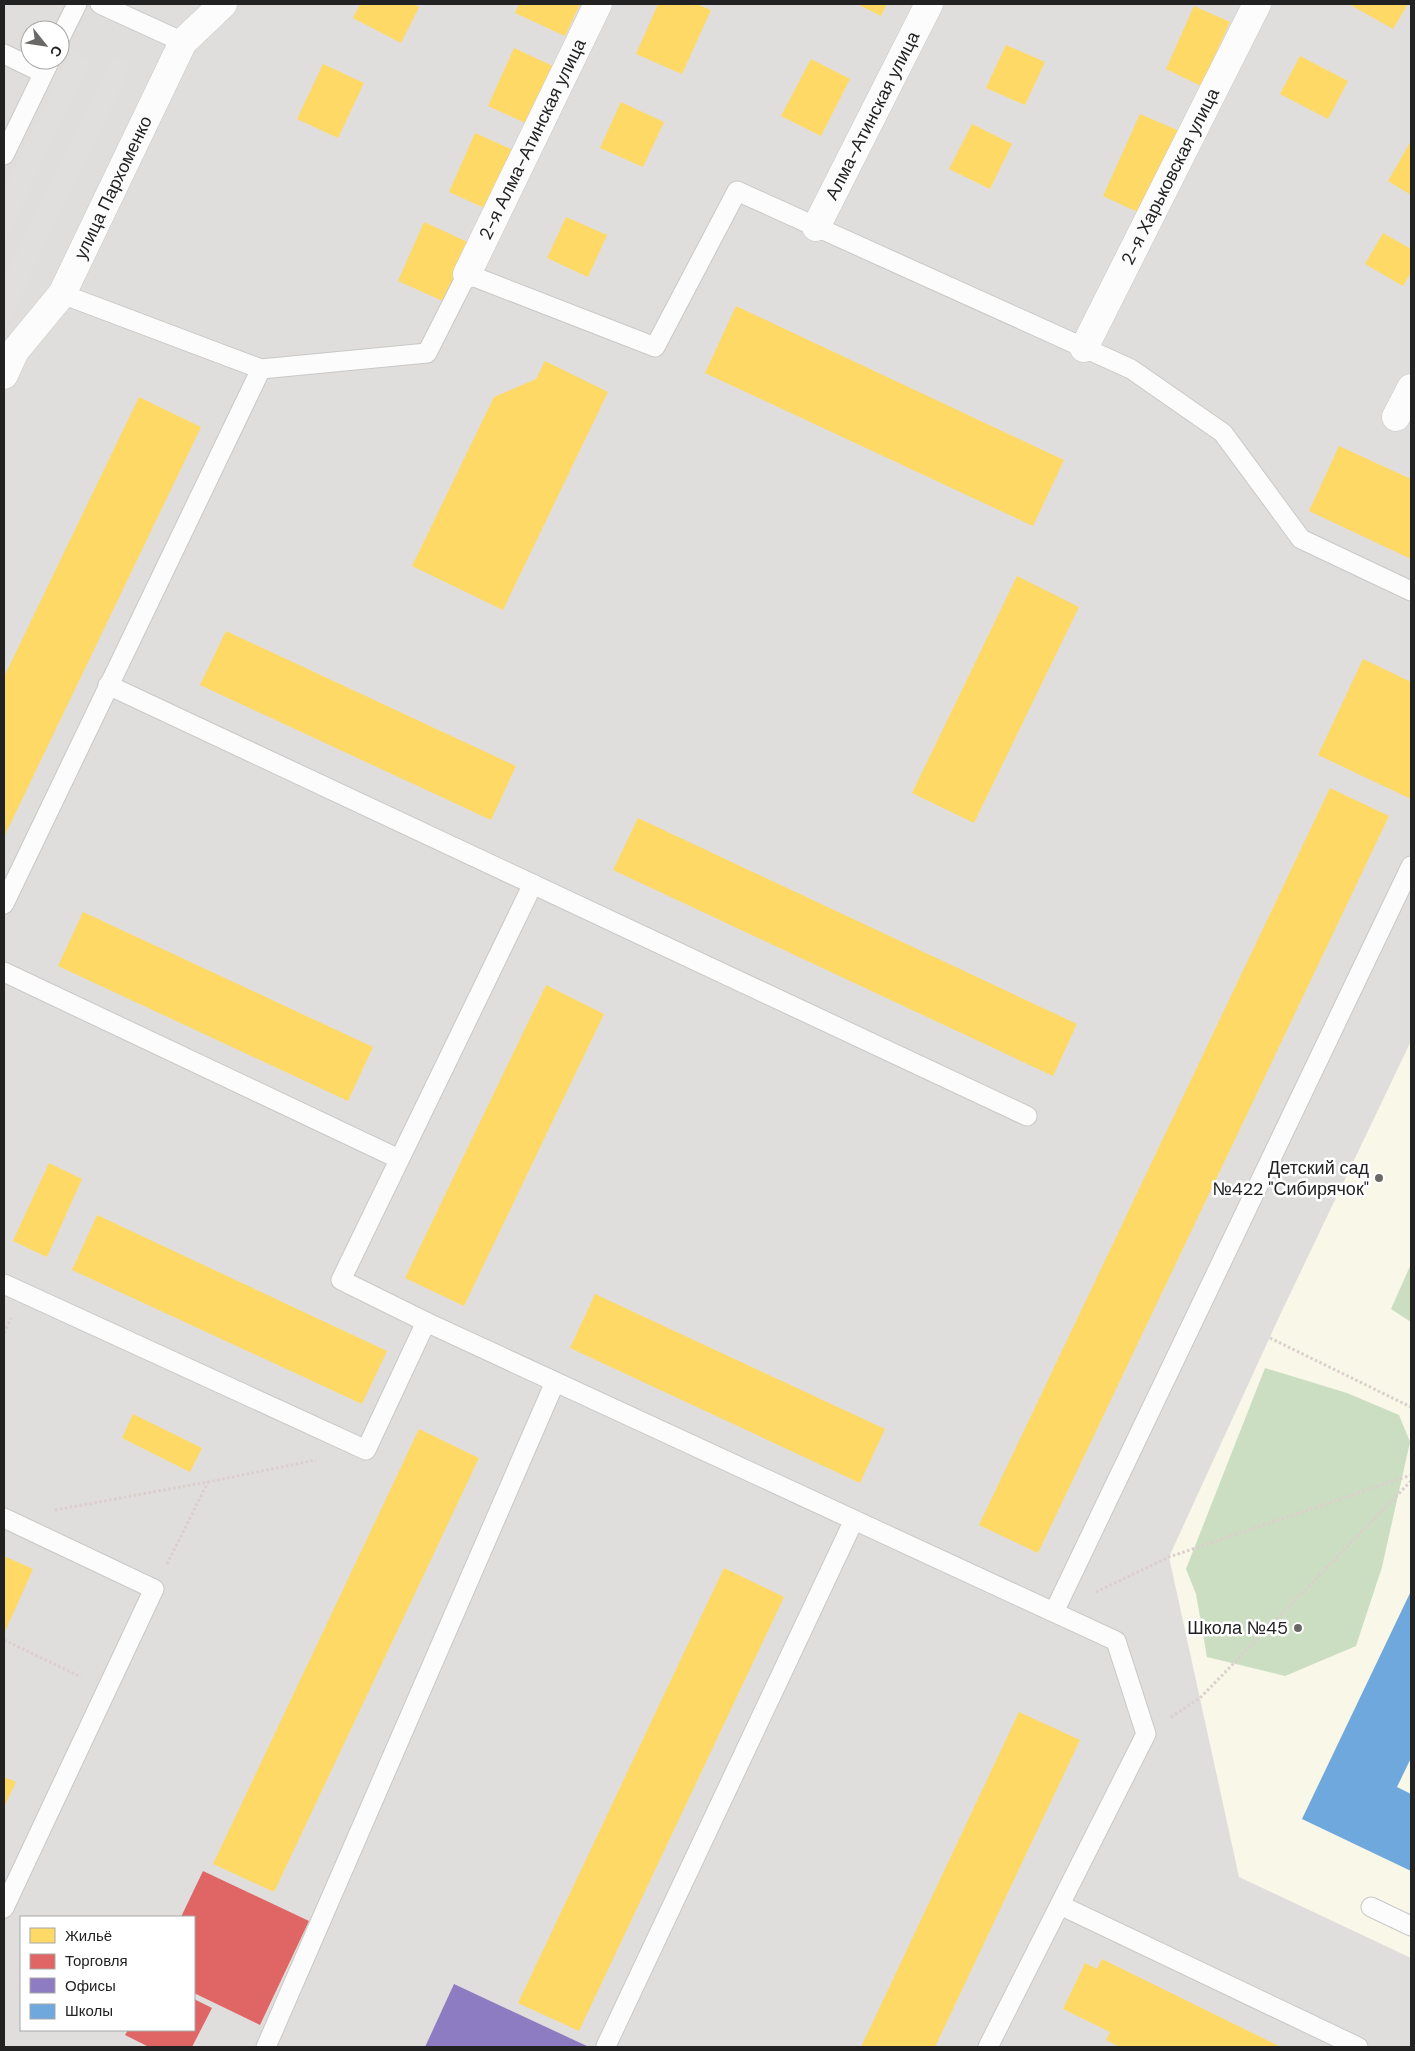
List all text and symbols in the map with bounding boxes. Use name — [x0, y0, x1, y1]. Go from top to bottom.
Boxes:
north arrow — [20, 20, 70, 70]
street label: Алма-Атинская улица — [820, 26, 926, 204]
street label: 2-я Алма-Атинская улица — [474, 34, 592, 244]
text: С — [46, 43, 67, 60]
street label: 2-я Харьковская улица — [1116, 83, 1225, 269]
street label: улица Пархоменко — [68, 112, 158, 263]
place label: Детский сад №422 "Сибирячок" — [1213, 1156, 1369, 1201]
marker: Детский сад №422 "Сибирячок" — [1373, 1172, 1385, 1184]
place label: Школа №45 — [1187, 1616, 1288, 1640]
marker: Школа №45 — [1292, 1622, 1304, 1634]
legend — [20, 1916, 195, 2031]
text: Жильё — [65, 1926, 112, 1946]
text: Торговля — [65, 1951, 128, 1971]
text: Офисы — [65, 1976, 116, 1996]
text: Школы — [65, 2001, 113, 2021]

